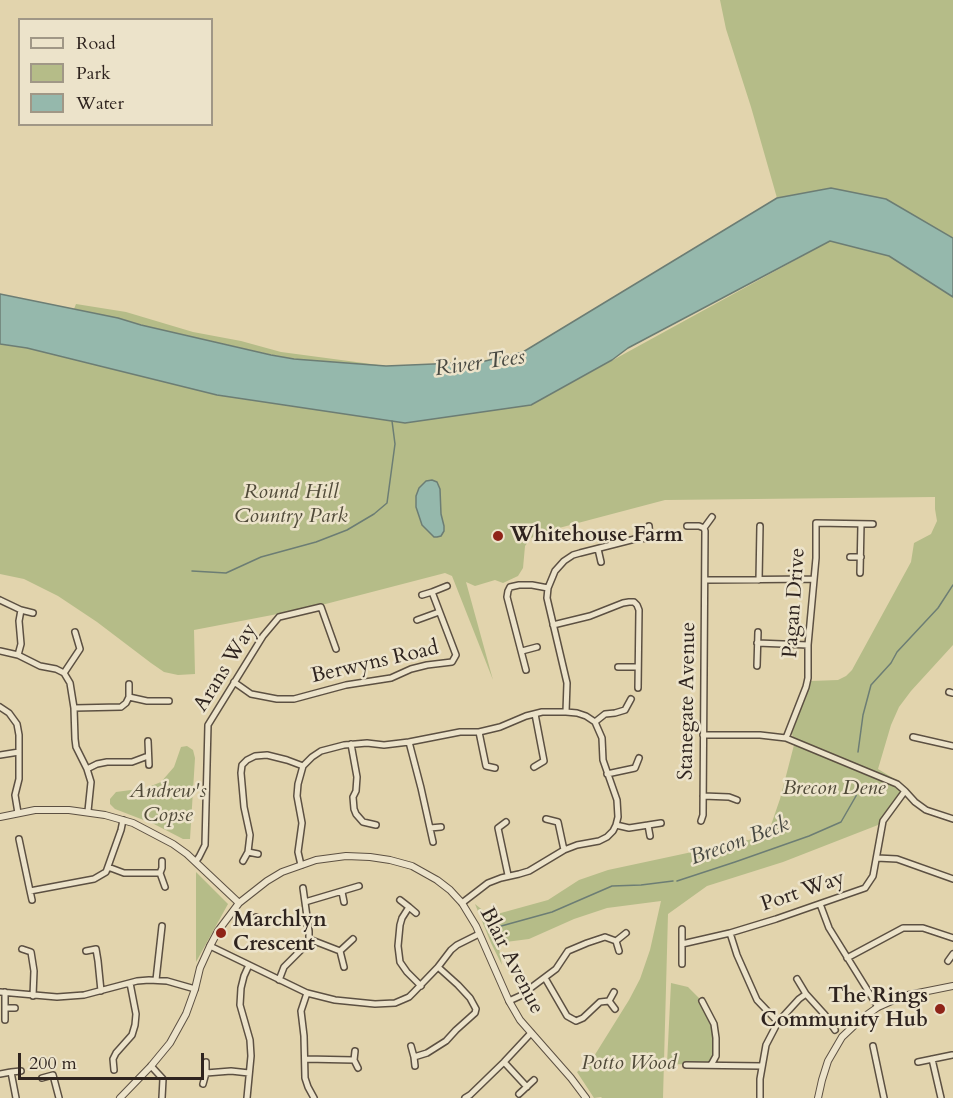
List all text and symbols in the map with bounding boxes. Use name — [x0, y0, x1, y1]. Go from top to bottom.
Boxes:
legend — [18, 18, 213, 126]
text: Road — [76, 31, 116, 56]
text: Park — [76, 61, 111, 86]
text: Water — [76, 91, 124, 116]
water label: River Tees — [433, 345, 527, 383]
park label: Round Hill Country Park — [234, 480, 348, 530]
place label: Whitehouse Farm — [510, 523, 683, 549]
marker: Whitehouse Farm — [491, 529, 505, 543]
street label: Pagan Drive — [779, 547, 811, 659]
street label: Arans Way — [189, 619, 263, 717]
street label: Stanegate Avenue — [674, 622, 702, 780]
street label: Berwyns Road — [309, 636, 441, 690]
park label: Brecon Dene — [782, 776, 886, 802]
park label: Andrew's Copse — [129, 779, 207, 829]
water label: Brecon Beck — [687, 812, 793, 872]
street label: Port Way — [758, 866, 848, 918]
street label: Blair Avenue — [473, 904, 549, 1018]
place label: Marchlyn Crescent — [233, 908, 327, 958]
marker: Marchlyn Crescent — [214, 926, 228, 940]
place label: The Rings Community Hub — [760, 984, 928, 1034]
marker: The Rings Community Hub — [933, 1002, 947, 1016]
scale bar — [21, 1041, 207, 1079]
text: 200 m — [29, 1051, 77, 1076]
park label: Potto Wood — [581, 1051, 677, 1077]

